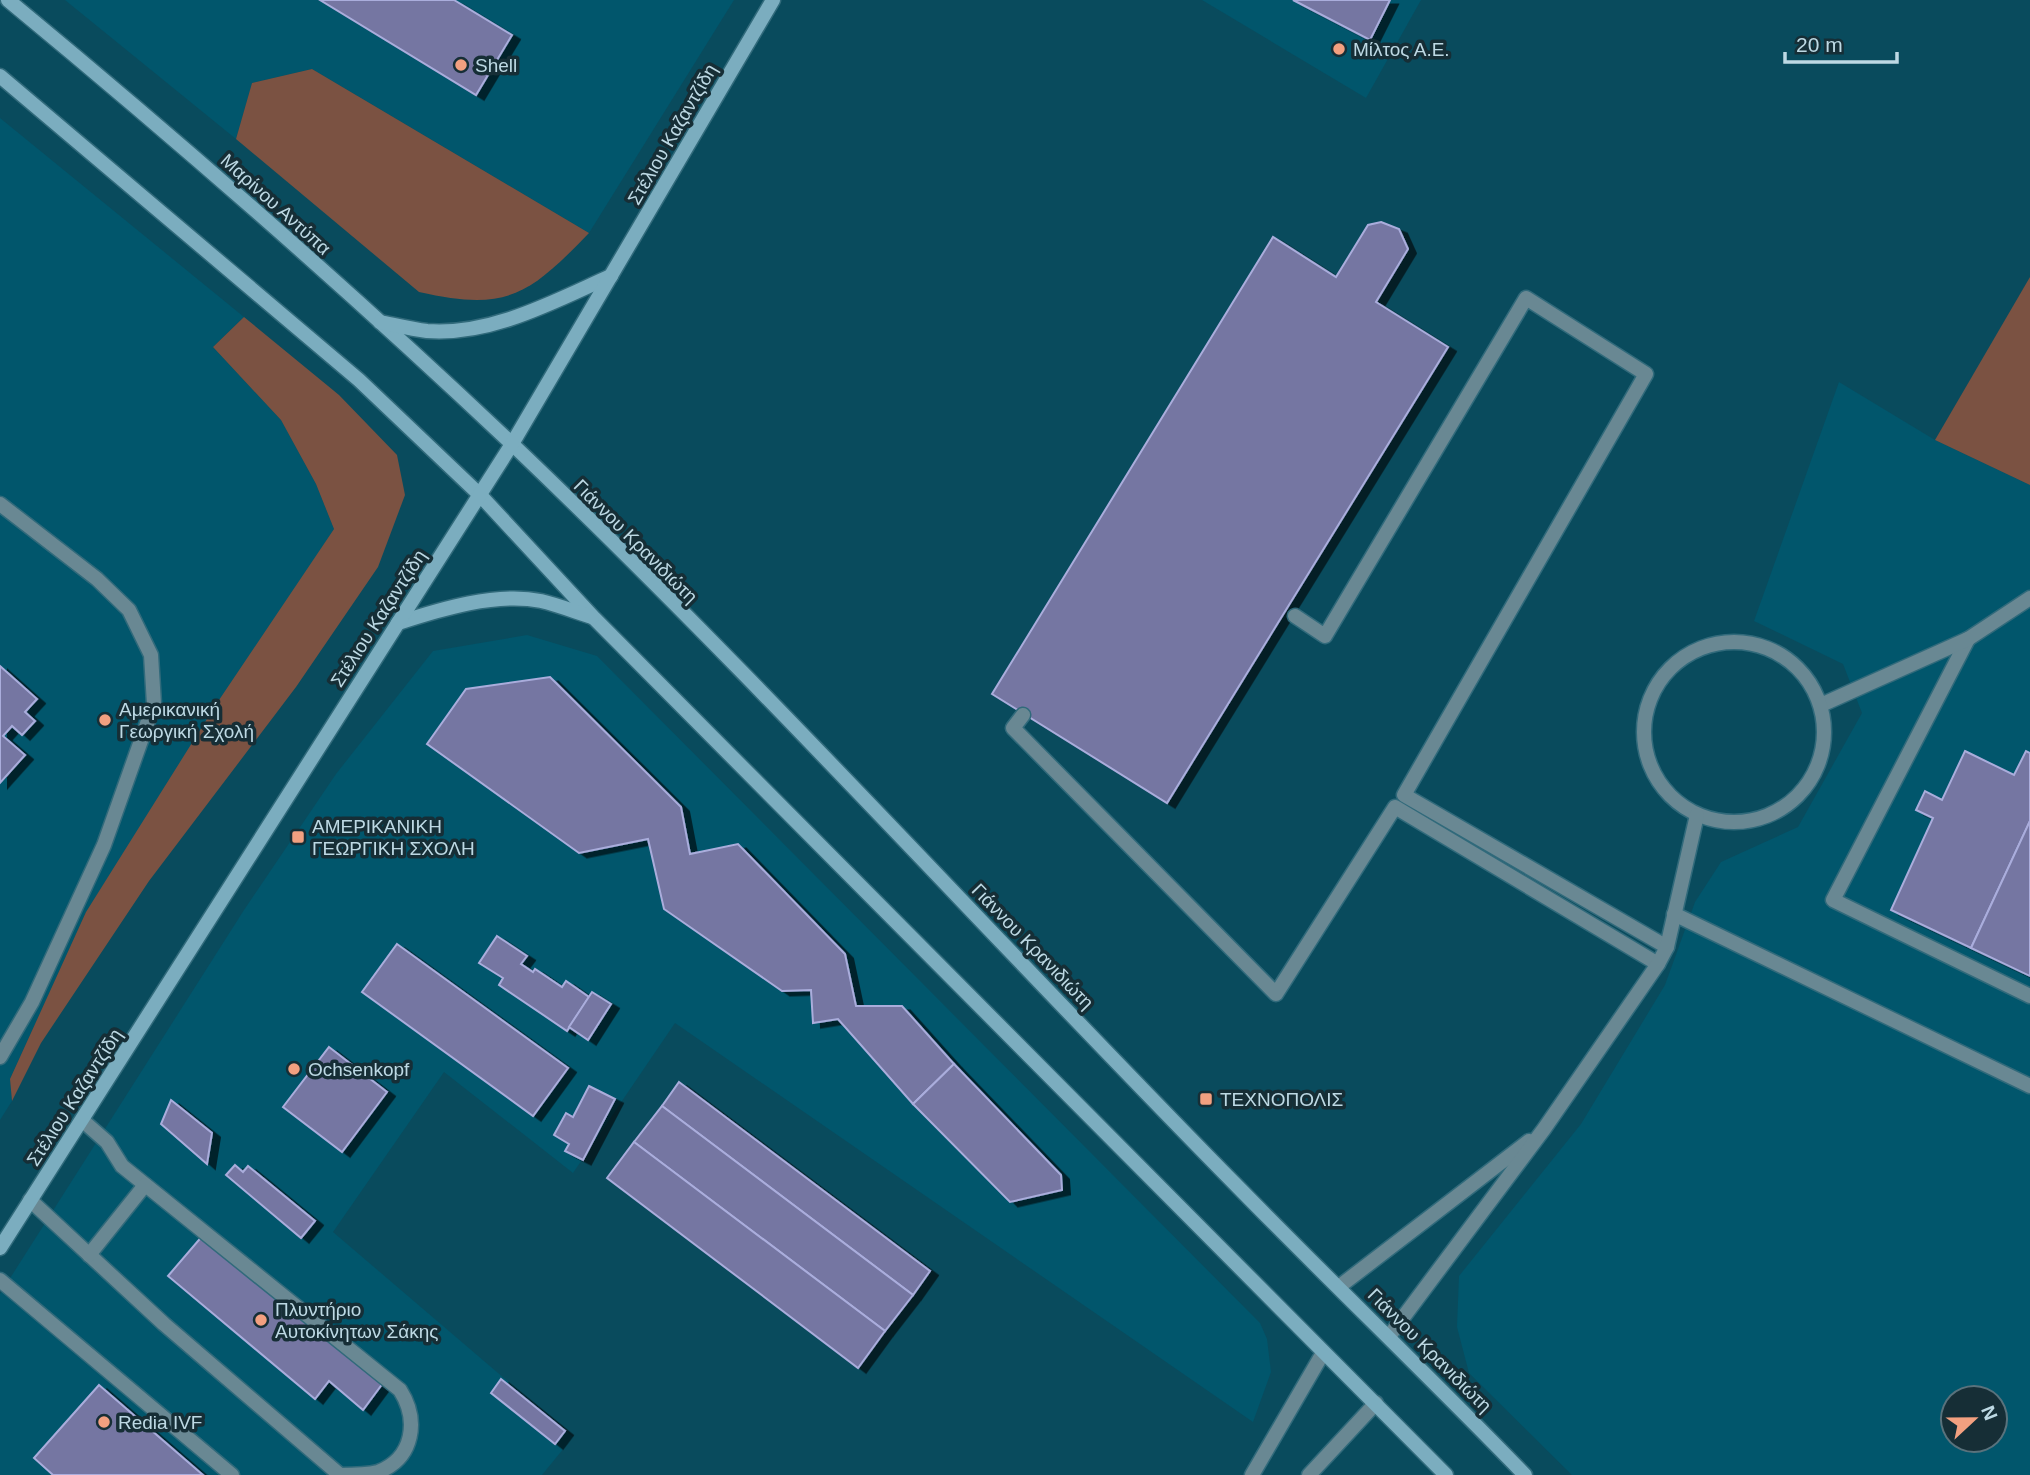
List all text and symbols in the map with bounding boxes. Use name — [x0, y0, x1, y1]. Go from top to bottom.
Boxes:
scale bar — [1785, 21, 1897, 65]
text: 20 m — [1796, 33, 1843, 56]
place label: Μίλτος Α.Ε. — [1353, 39, 1450, 60]
marker: Μίλτος Α.Ε. — [1331, 41, 1347, 57]
place label: Shell — [475, 55, 517, 76]
marker: Shell — [453, 57, 469, 73]
street label: Στέλιου Καζαντζίδη — [624, 60, 721, 208]
street label: Μαρίνου Αντύπα — [217, 150, 335, 259]
street label: Γιάννου Κρανιδιώτη — [570, 475, 702, 607]
street label: Στέλιου Καζαντζίδη — [326, 546, 430, 691]
place label: Αμερικανική Γεωργική Σχολή — [119, 699, 254, 742]
marker: Αμερικανική Γεωργική Σχολή — [97, 712, 113, 728]
place label: ΑΜΕΡΙΚΑΝΙΚΗ ΓΕΩΡΓΙΚΗ ΣΧΟΛΗ — [312, 816, 475, 859]
marker: ΑΜΕΡΙΚΑΝΙΚΗ ΓΕΩΡΓΙΚΗ ΣΧΟΛΗ — [290, 829, 306, 845]
street label: Γιάννου Κρανιδιώτη — [968, 879, 1098, 1013]
street label: Στέλιου Καζαντζίδη — [22, 1025, 126, 1170]
place label: Ochsenkopf — [308, 1059, 410, 1080]
marker: Ochsenkopf — [286, 1061, 302, 1077]
place label: ΤΕΧΝΟΠΟΛΙΣ — [1220, 1089, 1343, 1110]
marker: ΤΕΧΝΟΠΟΛΙΣ — [1198, 1091, 1214, 1107]
street label: Γιάννου Κρανιδιώτη — [1364, 1284, 1496, 1416]
place label: Πλυντήριο Αυτοκίνητων Σάκης — [275, 1299, 438, 1342]
marker: Πλυντήριο Αυτοκίνητων Σάκης — [253, 1312, 269, 1328]
north arrow — [1939, 1384, 2009, 1454]
text: N — [1977, 1403, 2002, 1423]
place label: Redia IVF — [118, 1412, 202, 1433]
marker: Redia IVF — [96, 1414, 112, 1430]

